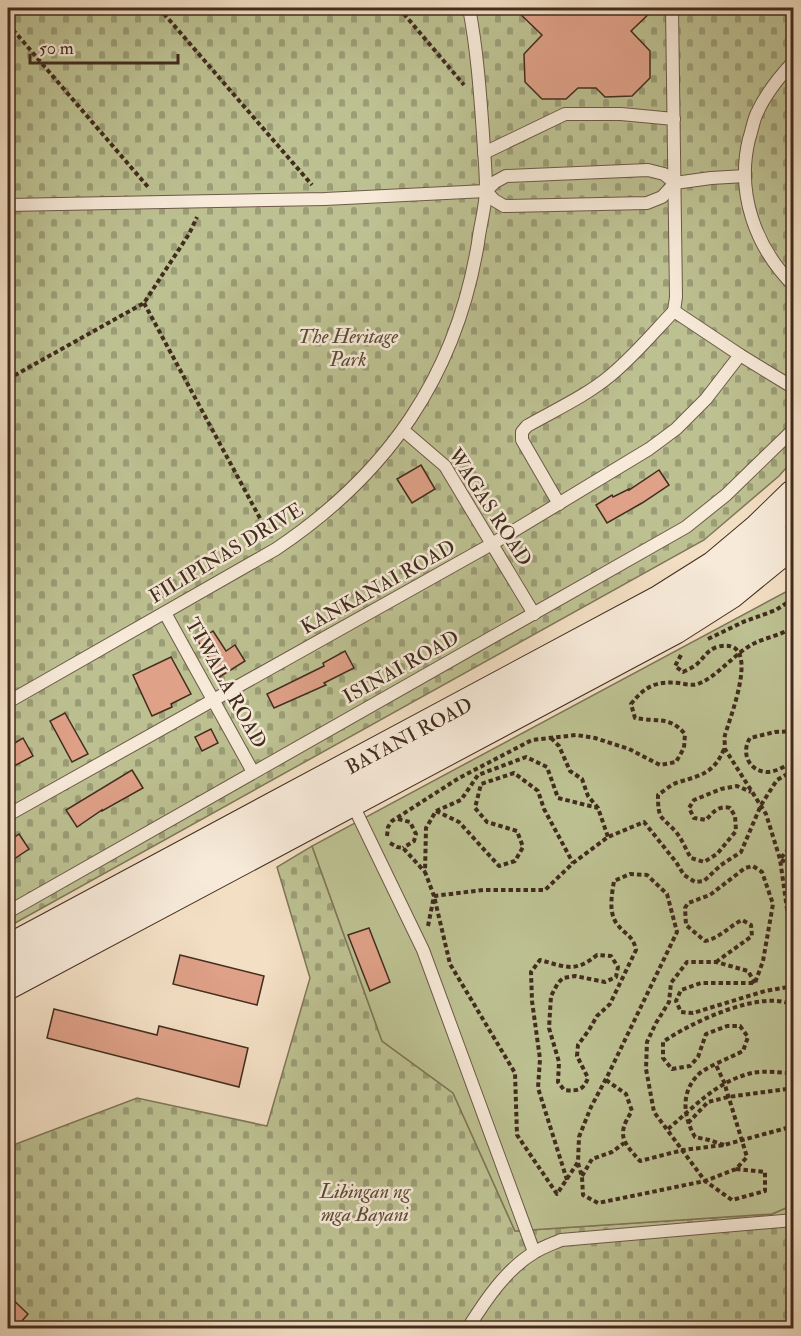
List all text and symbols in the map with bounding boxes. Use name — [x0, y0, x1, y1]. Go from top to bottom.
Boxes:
scale bar — [30, 27, 178, 65]
text: 50 m — [39, 37, 74, 60]
park label: The Heritage Park — [298, 324, 398, 372]
street label: WAGAS ROAD — [442, 443, 537, 571]
street label: FILIPINAS DRIVE — [144, 497, 308, 609]
street label: KANKANAI ROAD — [296, 534, 460, 640]
street label: TIWALA ROAD — [180, 613, 272, 753]
street label: ISINAI ROAD — [339, 625, 463, 709]
street label: BAYANI ROAD — [341, 692, 477, 780]
park label: Libingan ng mga Bayani — [319, 1179, 412, 1227]

